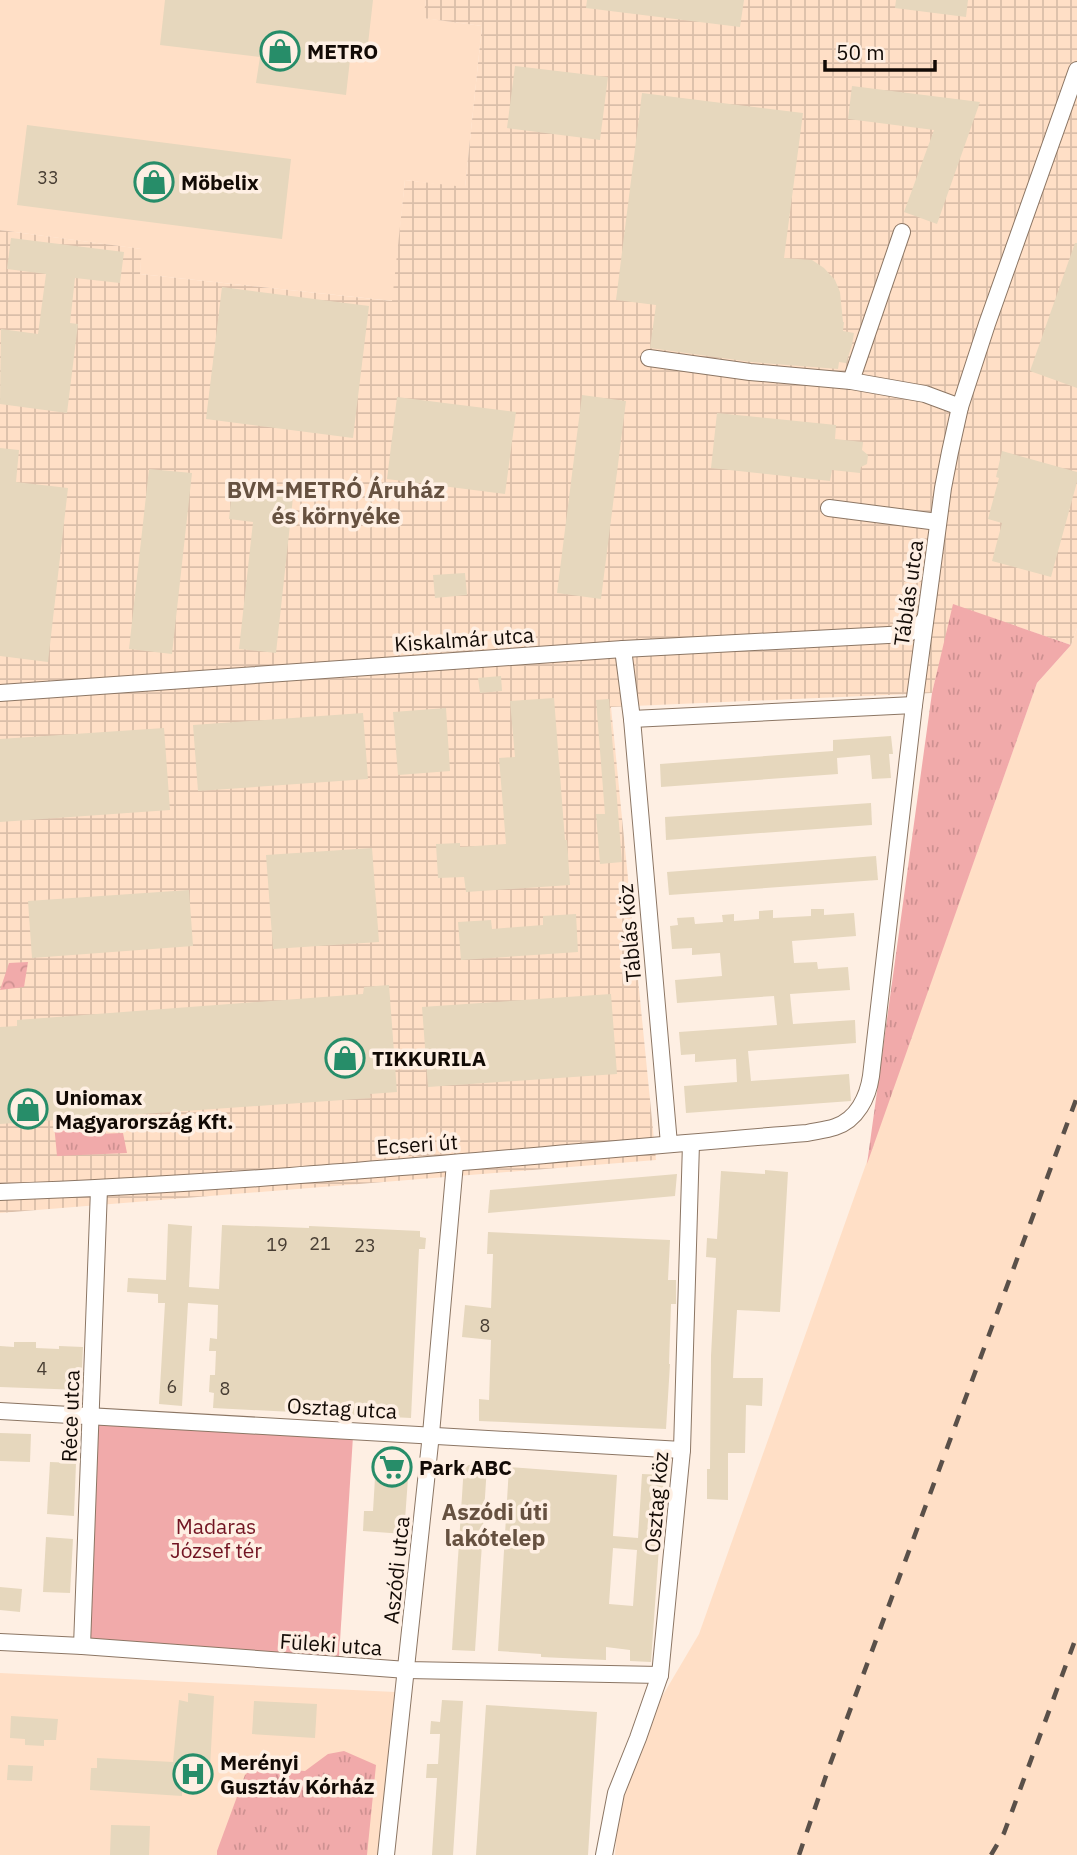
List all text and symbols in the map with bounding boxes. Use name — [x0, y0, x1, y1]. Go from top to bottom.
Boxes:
scale bar — [825, 28, 935, 72]
shop icon: METRO — [259, 30, 301, 72]
place label: METRO — [307, 37, 378, 65]
text: 50 m — [836, 38, 885, 66]
shop icon: Möbelix — [133, 161, 175, 203]
house number: 33 — [37, 166, 59, 189]
place label: Möbelix — [181, 168, 259, 196]
district label: BVM-METRÓ Áruház és környéke — [227, 474, 445, 530]
street label: Táblás utca — [887, 538, 929, 648]
street label: Kiskalmár utca — [393, 620, 535, 658]
street label: Táblás köz — [611, 883, 647, 983]
shop icon: TIKKURILA — [324, 1037, 366, 1079]
place label: TIKKURILA — [372, 1044, 486, 1072]
place label: Uniomax Magyarország Kft. — [55, 1083, 234, 1135]
shop icon: Uniomax Magyarország Kft. — [7, 1088, 49, 1130]
street label: Ecseri út — [375, 1127, 459, 1161]
house number: 21 — [309, 1232, 331, 1255]
house number: 19 — [266, 1233, 288, 1256]
house number: 23 — [354, 1234, 376, 1257]
house number: 8 — [480, 1314, 490, 1337]
house number: 4 — [37, 1357, 48, 1380]
street label: Réce utca — [54, 1369, 86, 1463]
house number: 6 — [167, 1375, 177, 1398]
house number: 8 — [220, 1377, 230, 1400]
street label: Osztag utca — [286, 1391, 398, 1425]
supermarket icon: Park ABC — [371, 1446, 413, 1488]
street label: Osztag köz — [638, 1450, 674, 1554]
place label: Park ABC — [419, 1453, 512, 1481]
district label: Aszódi úti lakótelep — [442, 1496, 548, 1552]
park label: Madaras József tér — [170, 1512, 262, 1564]
street label: Aszódi utca — [376, 1515, 416, 1625]
street label: Füleki utca — [279, 1626, 383, 1662]
place label: Merényi Gusztáv Kórház — [220, 1748, 375, 1800]
hospital icon: Merényi Gusztáv Kórház — [172, 1753, 214, 1795]

